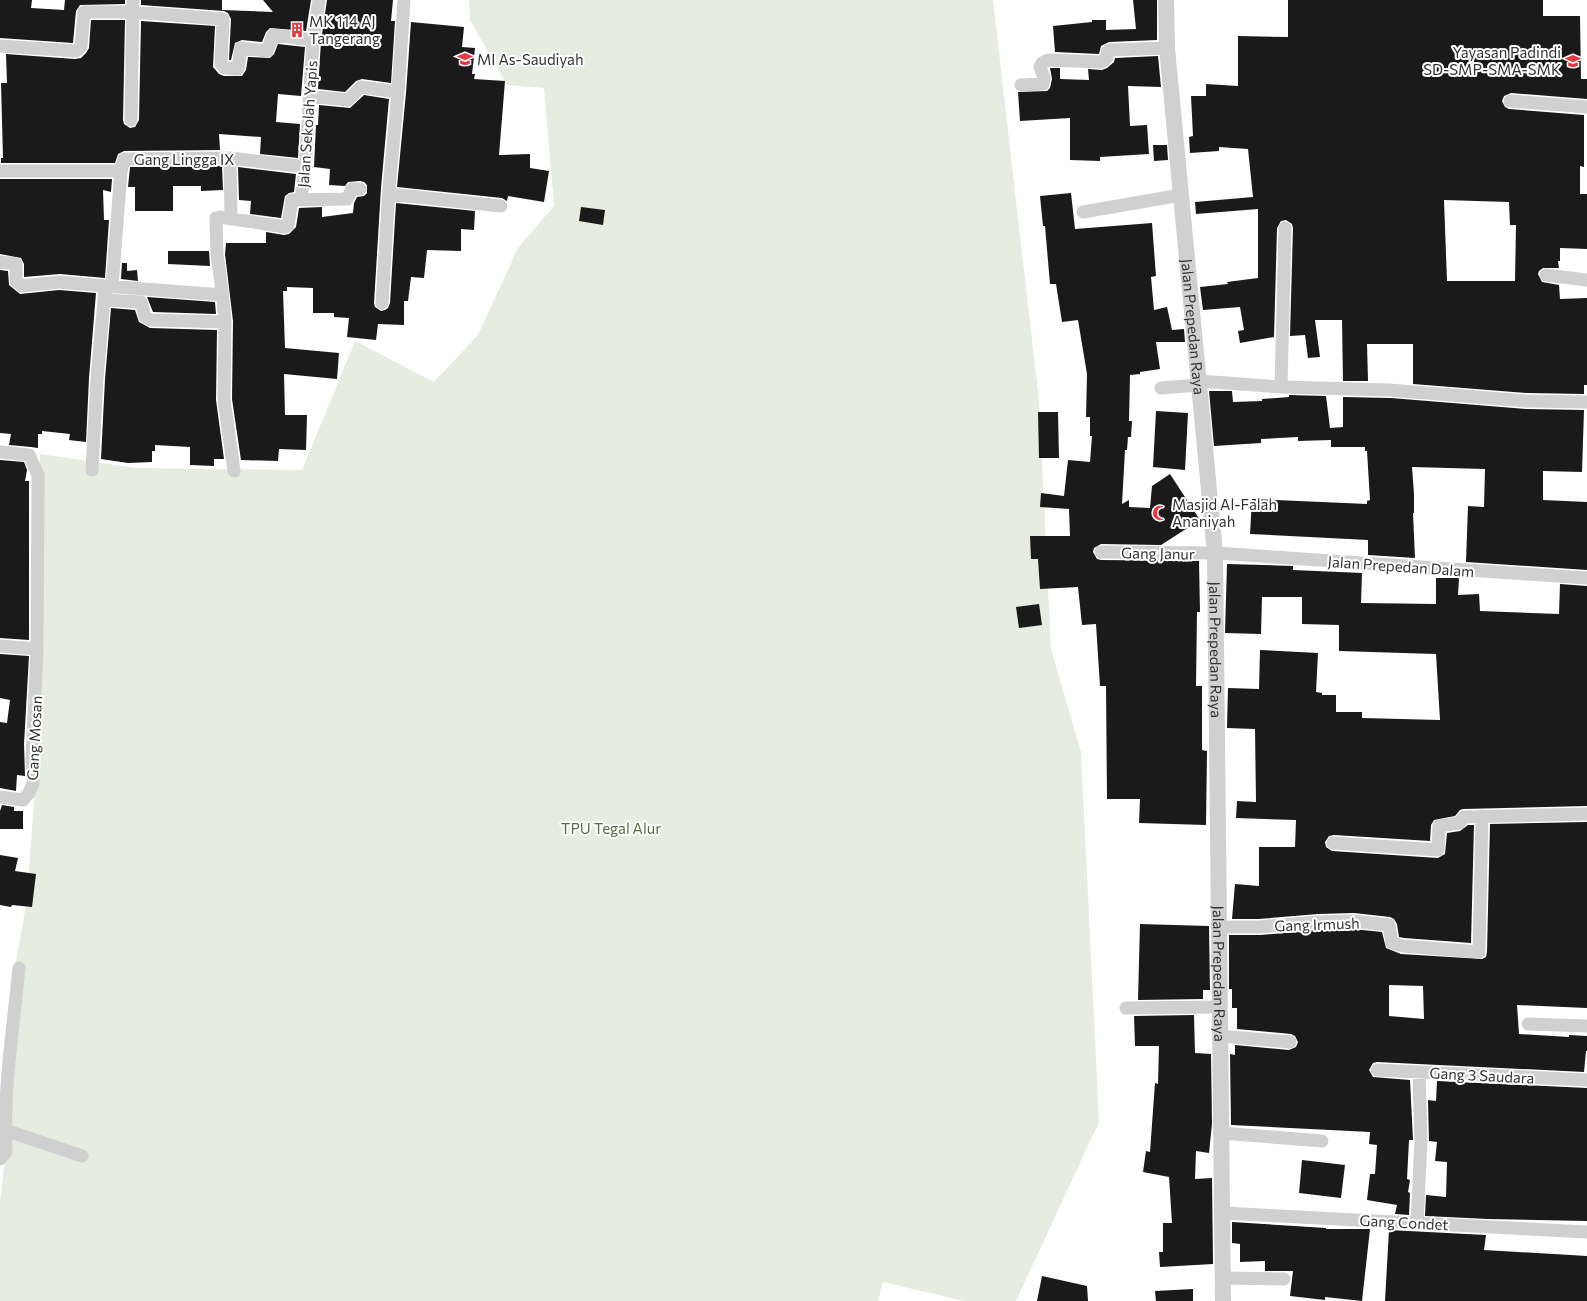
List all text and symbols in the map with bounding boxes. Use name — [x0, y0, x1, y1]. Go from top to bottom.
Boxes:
place label: MK 114 AJ Tangerang — [309, 12, 380, 47]
building icon: MK 114 AJ Tangerang — [288, 21, 306, 39]
place label: Yayasan Padindi SD-SMP-SMA-SMK — [1423, 43, 1561, 78]
school or university icon: MI As-Saudiyah — [456, 50, 474, 68]
place label: MI As-Saudiyah — [477, 50, 584, 68]
school or university icon: Yayasan Padindi SD-SMP-SMA-SMK — [1564, 52, 1582, 70]
street label: Jalan Sekolah Yapis — [294, 60, 320, 188]
street label: Gang Lingga IX — [134, 150, 234, 168]
street label: Jalan Prepedan Raya — [1178, 258, 1209, 396]
place label: Masjid Al-Falah Ananiyah — [1172, 495, 1277, 530]
mosque icon: Masjid Al-Falah Ananiyah — [1151, 504, 1169, 522]
street label: Gang Janur — [1121, 543, 1195, 563]
street label: Jalan Prepedan Dalam — [1327, 552, 1475, 580]
street label: Jalan Prepedan Raya — [1206, 581, 1226, 718]
street label: Gang Mosan — [23, 695, 45, 781]
park label: TPU Tegal Alur — [561, 819, 661, 837]
street label: Jalan Prepedan Raya — [1210, 905, 1229, 1042]
street label: Gang Irmush — [1274, 914, 1360, 934]
street label: Gang 3 Saudara — [1429, 1063, 1535, 1087]
street label: Gang Condet — [1359, 1211, 1449, 1233]

